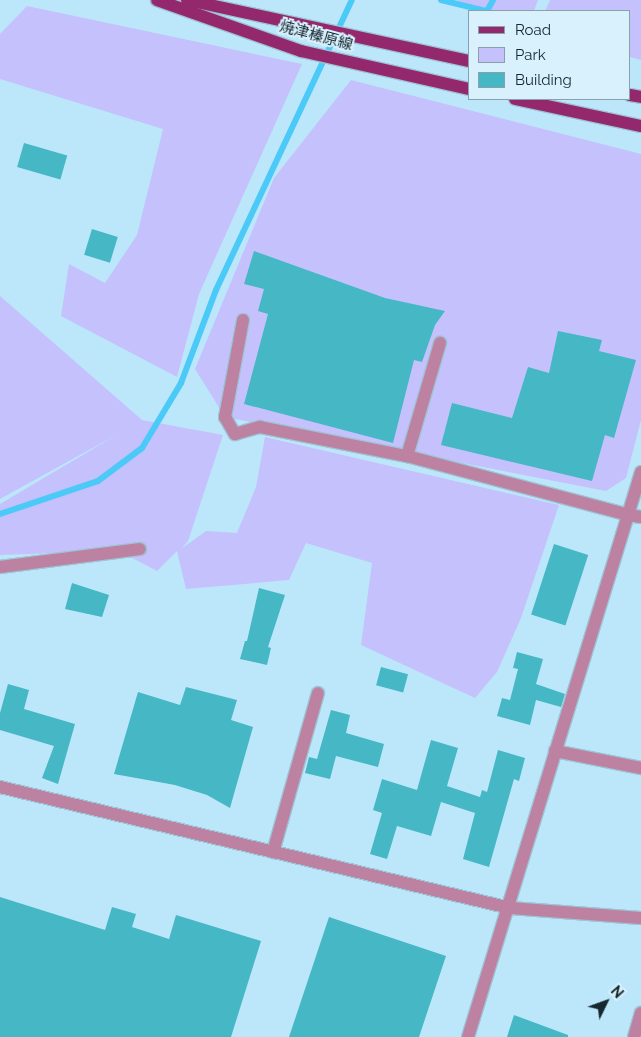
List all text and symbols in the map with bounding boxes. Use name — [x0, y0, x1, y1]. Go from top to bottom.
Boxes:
legend — [468, 10, 631, 100]
street label: 焼津榛原線 — [277, 18, 355, 54]
text: Road — [515, 21, 551, 39]
text: Park — [515, 46, 546, 64]
text: Building — [515, 71, 572, 89]
north arrow — [581, 977, 631, 1027]
text: N — [608, 983, 627, 1001]

